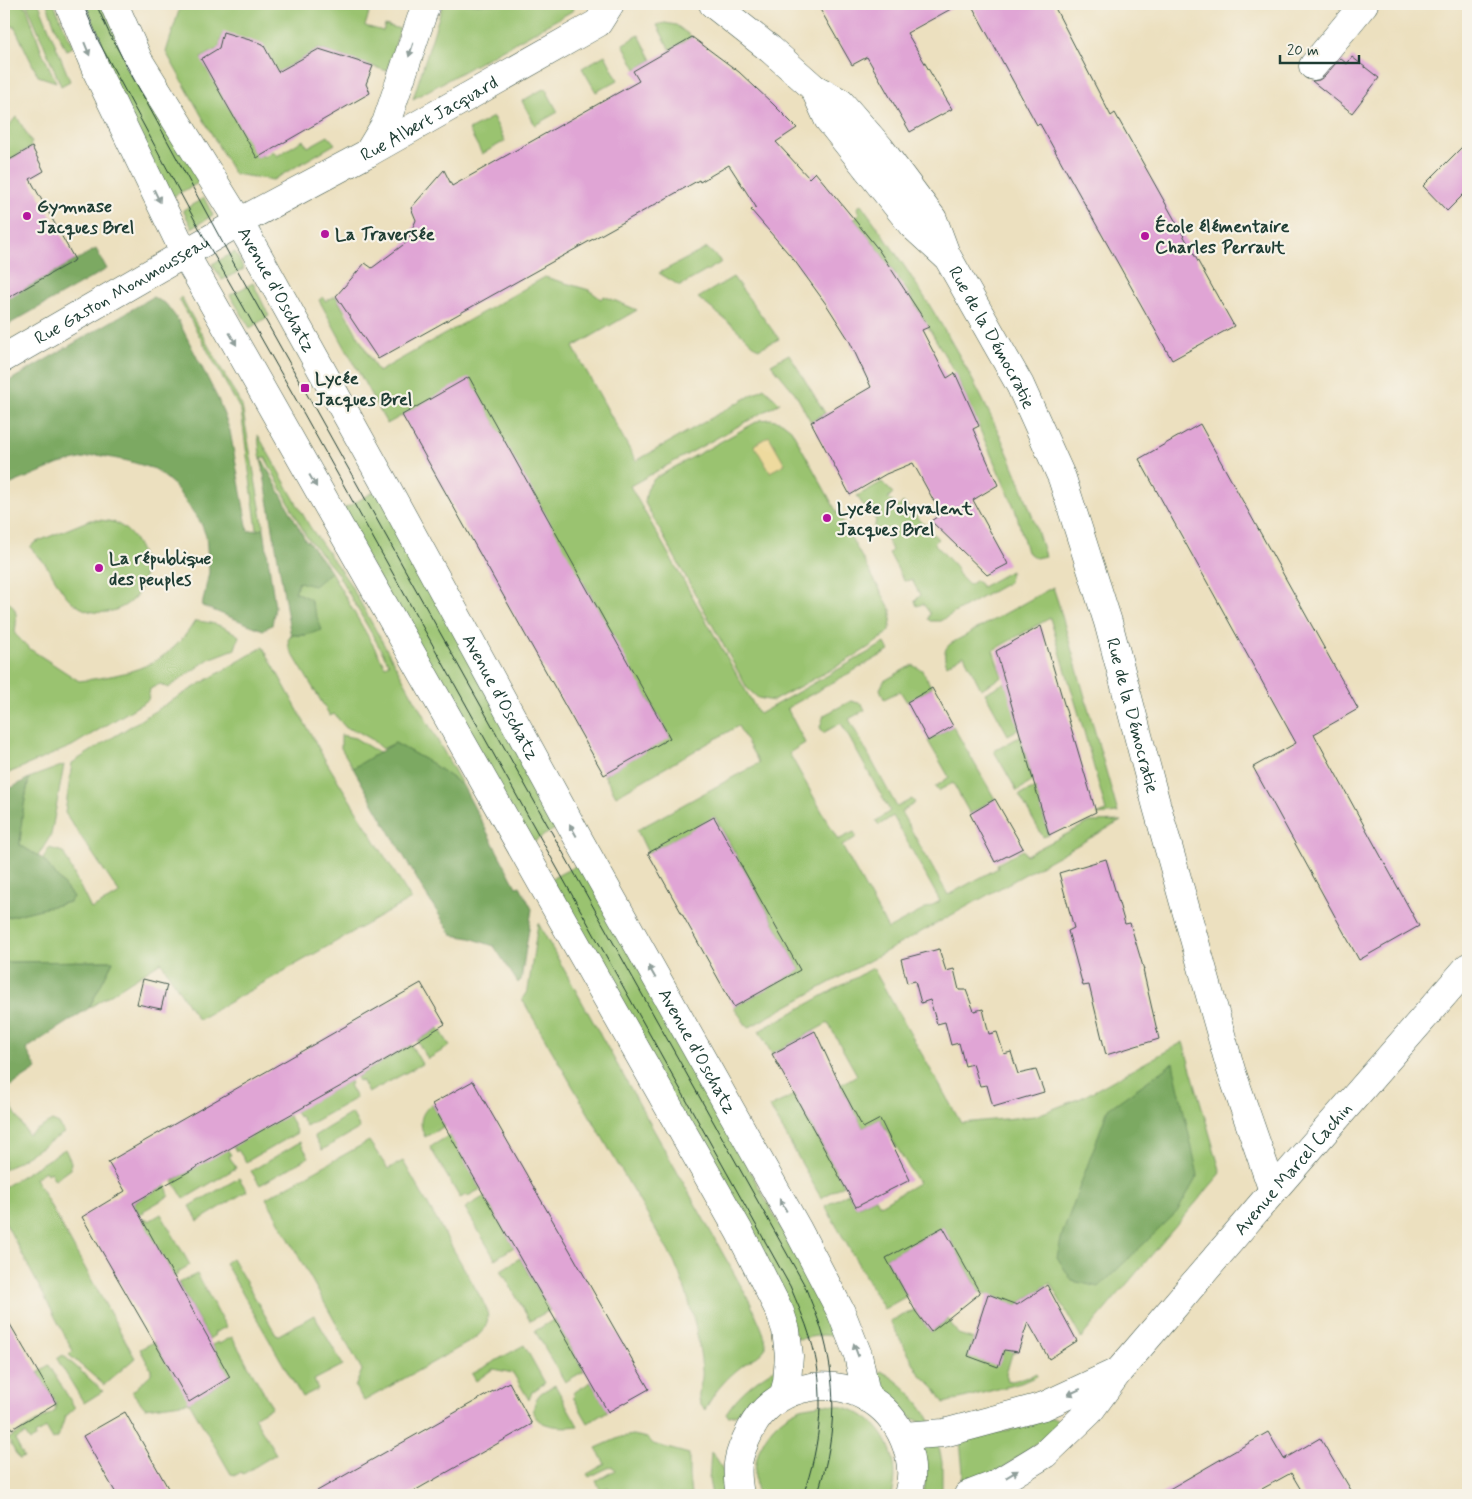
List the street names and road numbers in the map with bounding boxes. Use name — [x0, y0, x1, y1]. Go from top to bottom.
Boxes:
street label: Rue Albert Jacquard — [357, 71, 503, 168]
street label: Avenue d'Oschatz — [231, 223, 321, 357]
street label: Rue Gaston Monmousseau — [30, 231, 214, 351]
street label: Rue de la Démocratie — [942, 262, 1040, 413]
street label: Avenue d'Oschatz — [456, 630, 544, 765]
street label: Rue de la Démocratie — [1100, 635, 1164, 796]
street label: Avenue d'Oschatz — [652, 984, 742, 1119]
street label: Avenue Marcel Cachin — [1229, 1097, 1358, 1241]

